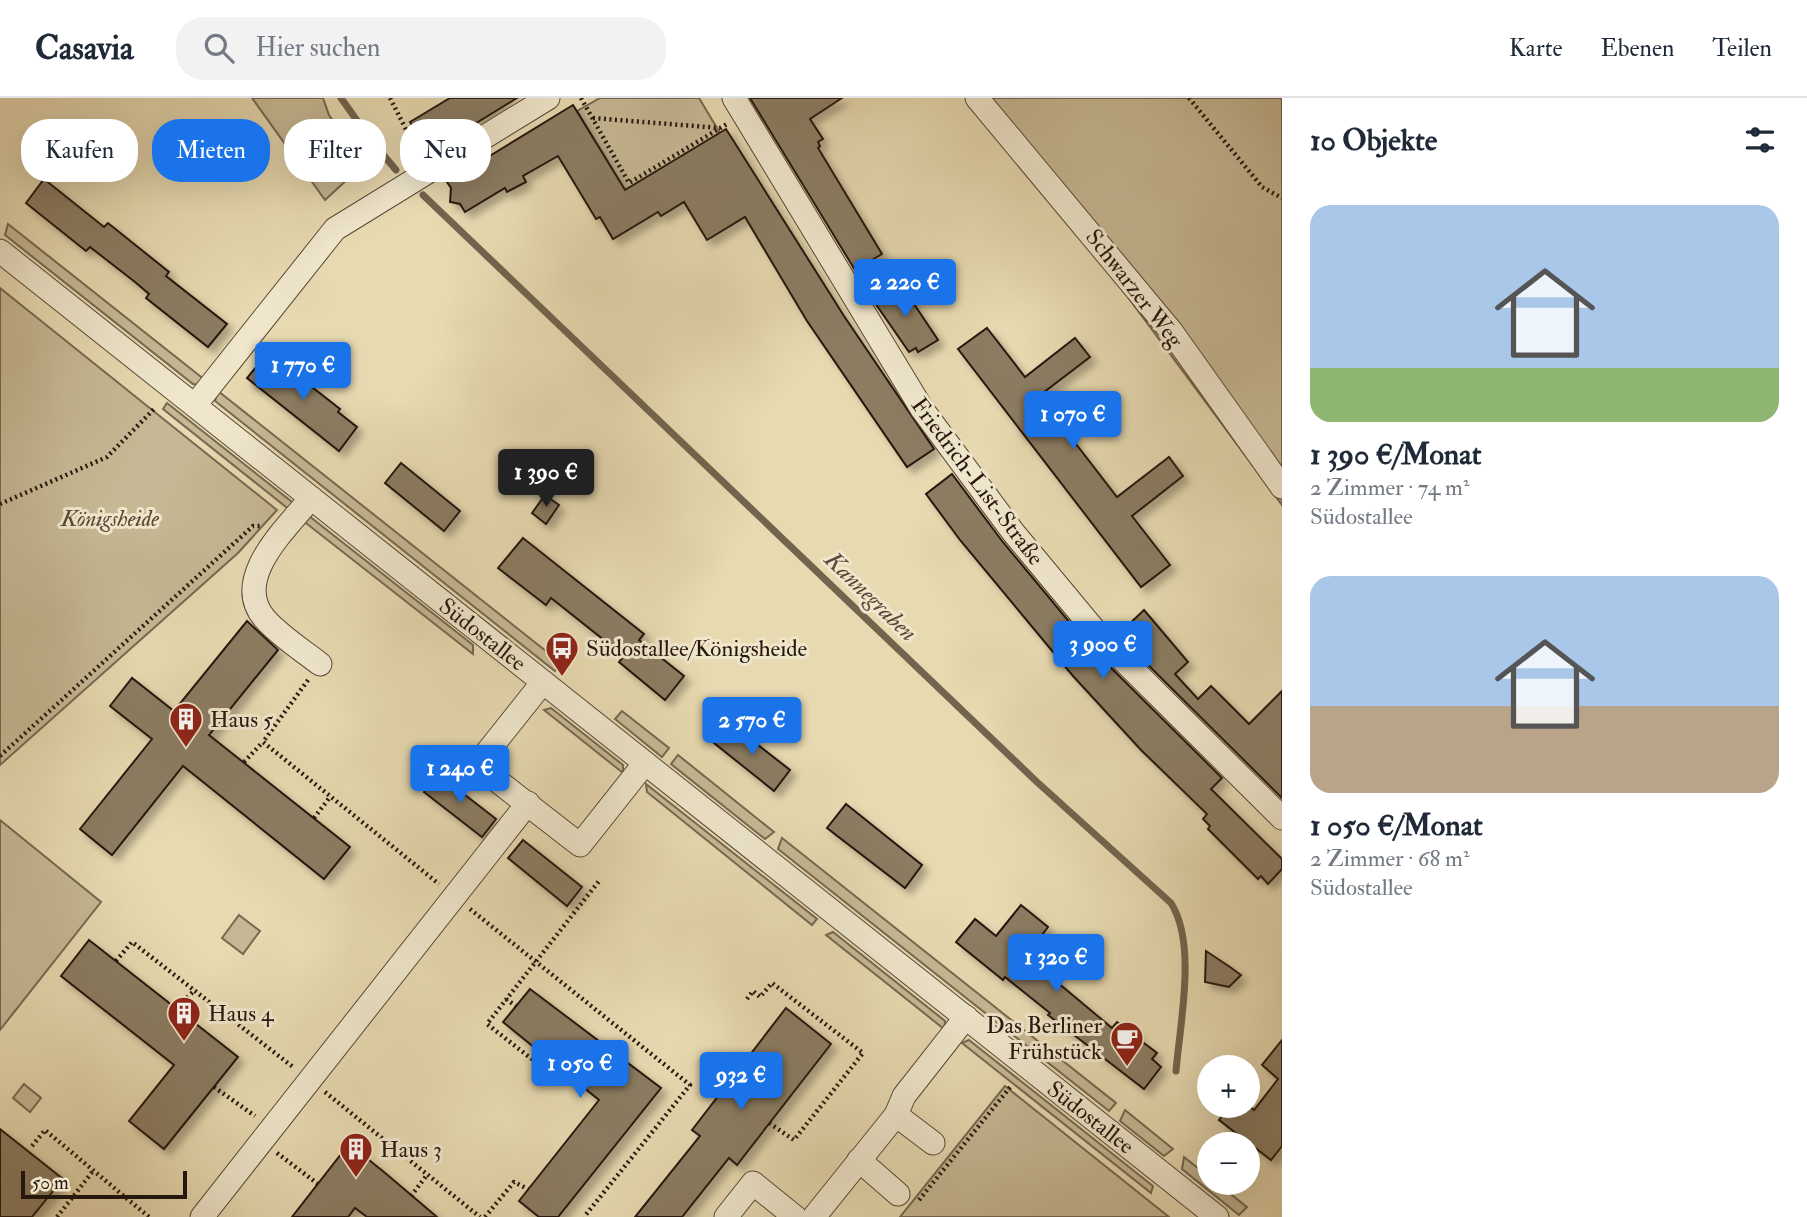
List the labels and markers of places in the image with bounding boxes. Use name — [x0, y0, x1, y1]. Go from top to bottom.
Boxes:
pin: 2 220 € — [840, 260, 970, 319]
pin: 1 770 € — [238, 342, 368, 402]
pin: 1 070 € — [1008, 392, 1138, 451]
pin: 1 390 € — [481, 450, 611, 509]
pin: 3 900 € — [1038, 622, 1168, 681]
bus stop icon: Südostallee/Königsheide — [543, 629, 581, 678]
place label: Südostallee/Königsheide — [586, 634, 808, 663]
pin: 2 570 € — [687, 698, 817, 757]
building icon: Haus 5 — [167, 700, 205, 749]
place label: Haus 5 — [210, 705, 273, 734]
pin: 1 240 € — [395, 746, 525, 805]
pin: 1 320 € — [991, 934, 1121, 994]
building icon: Haus 4 — [165, 994, 203, 1043]
place label: Haus 4 — [208, 999, 275, 1028]
place label: Das Berliner Frühstück — [986, 1011, 1102, 1066]
cafe icon: Das Berliner Frühstück — [1108, 1019, 1146, 1068]
pin: 1 050 € — [515, 1040, 645, 1100]
pin: 932 € — [692, 1052, 790, 1112]
building icon: Haus 3 — [337, 1130, 375, 1179]
place label: Haus 3 — [380, 1135, 442, 1164]

